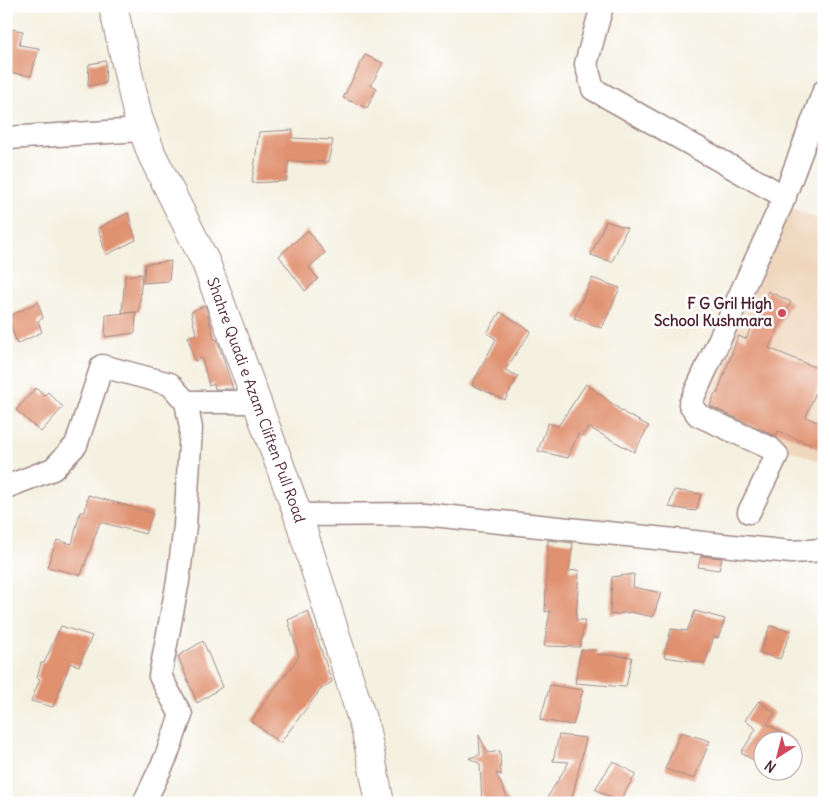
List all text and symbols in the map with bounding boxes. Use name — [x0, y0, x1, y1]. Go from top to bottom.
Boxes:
street label: Shahre Quadi e Azam Cliften Pull Road — [203, 275, 310, 525]
place label: F G Gril High School Kushmara — [654, 294, 772, 330]
marker: F G Gril High School Kushmara — [776, 307, 788, 319]
north arrow — [752, 732, 802, 782]
text: N — [761, 756, 780, 777]

